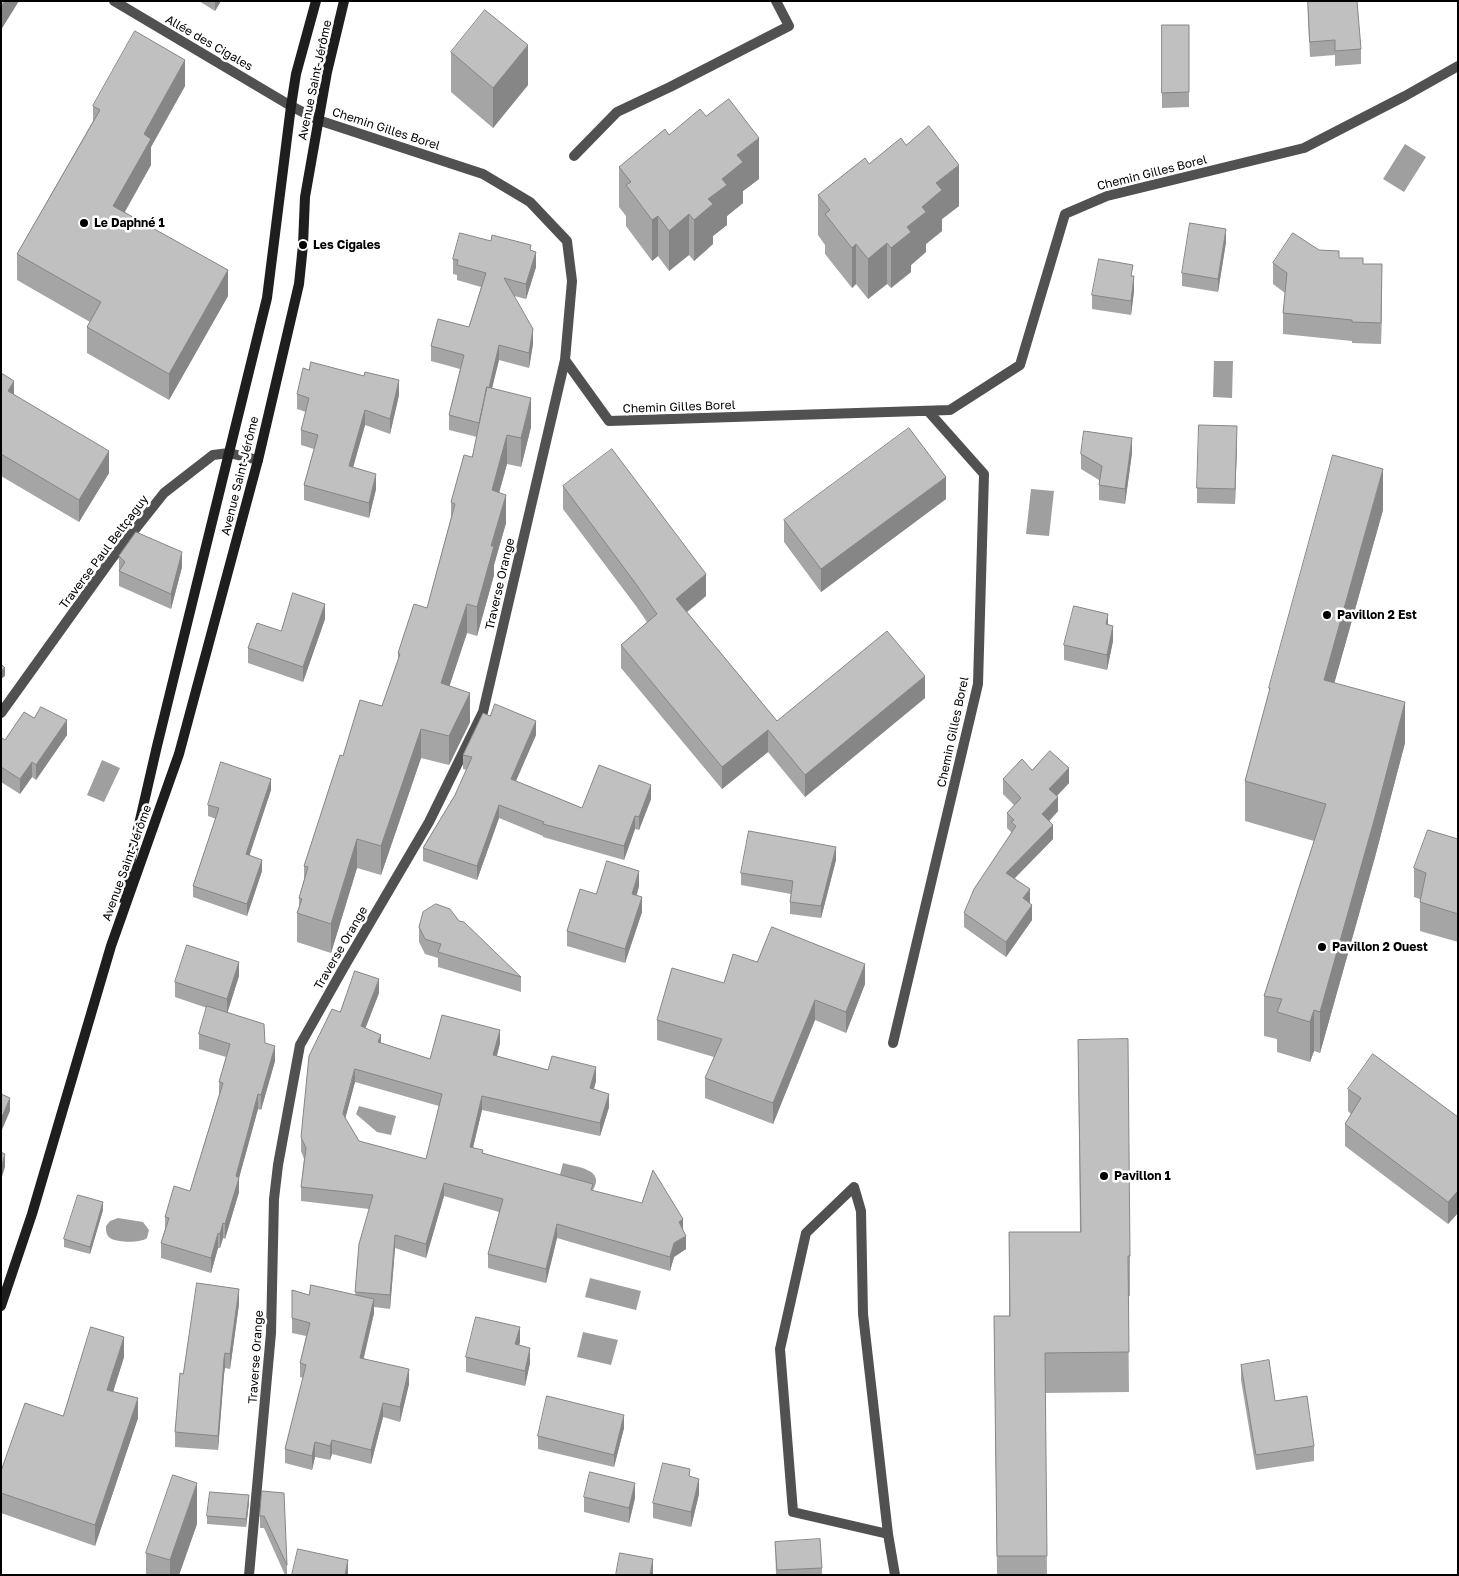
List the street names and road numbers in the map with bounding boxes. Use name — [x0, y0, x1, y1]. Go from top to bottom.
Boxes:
street label: Allée des Cigales — [163, 12, 255, 74]
street label: Avenue Saint-Jérôme — [295, 19, 335, 141]
street label: Chemin Gilles Borel — [330, 105, 442, 153]
street label: Chemin Gilles Borel — [1095, 152, 1209, 194]
street label: Chemin Gilles Borel — [622, 398, 736, 416]
street label: Avenue Saint-Jérôme — [218, 415, 262, 537]
street label: Traverse Paul Beltçaguy — [57, 492, 151, 612]
street label: Traverse Orange — [482, 537, 518, 631]
street label: Chemin Gilles Borel — [934, 675, 972, 789]
street label: Avenue Saint-Jérôme — [99, 803, 155, 923]
street label: Traverse Orange — [311, 904, 371, 992]
street label: Traverse Orange — [246, 1310, 266, 1404]

